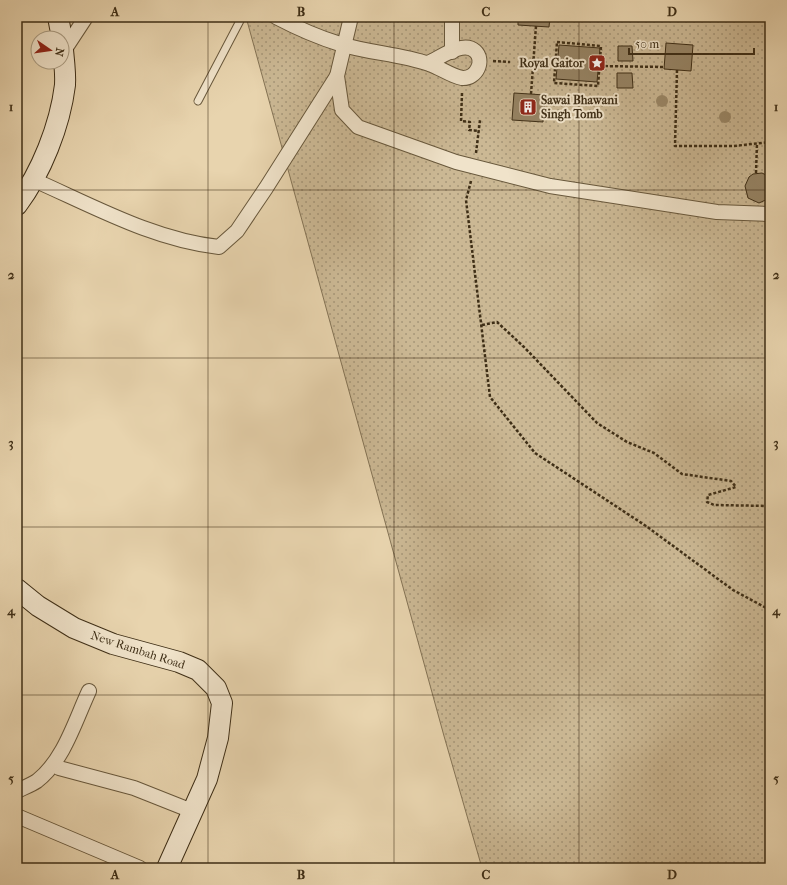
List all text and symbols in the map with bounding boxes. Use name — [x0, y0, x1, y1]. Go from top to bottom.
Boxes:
text: A — [110, 4, 120, 19]
text: B — [297, 4, 306, 19]
text: C — [482, 4, 491, 19]
text: D — [667, 4, 677, 19]
north arrow — [30, 30, 70, 70]
scale bar — [629, 30, 754, 56]
text: 50 m — [635, 37, 659, 51]
text: N — [52, 47, 67, 58]
place icon: Royal Gaitor — [587, 53, 607, 73]
place label: Royal Gaitor — [519, 56, 585, 71]
place label: Sawai Bhawani Singh Tomb — [541, 93, 618, 122]
building icon: Sawai Bhawani Singh Tomb — [518, 97, 538, 117]
text: 1 — [9, 99, 14, 114]
text: 1 — [774, 99, 779, 114]
text: 2 — [8, 267, 15, 282]
text: 2 — [773, 267, 780, 282]
text: 3 — [8, 435, 14, 451]
text: 3 — [773, 435, 779, 451]
text: 4 — [6, 603, 16, 619]
text: 4 — [771, 603, 781, 619]
street label: New Rambah Road — [89, 628, 187, 672]
text: 5 — [8, 771, 14, 786]
text: 5 — [773, 771, 779, 786]
text: A — [110, 867, 120, 882]
text: B — [297, 867, 306, 882]
text: C — [482, 867, 491, 882]
text: D — [667, 867, 677, 882]

